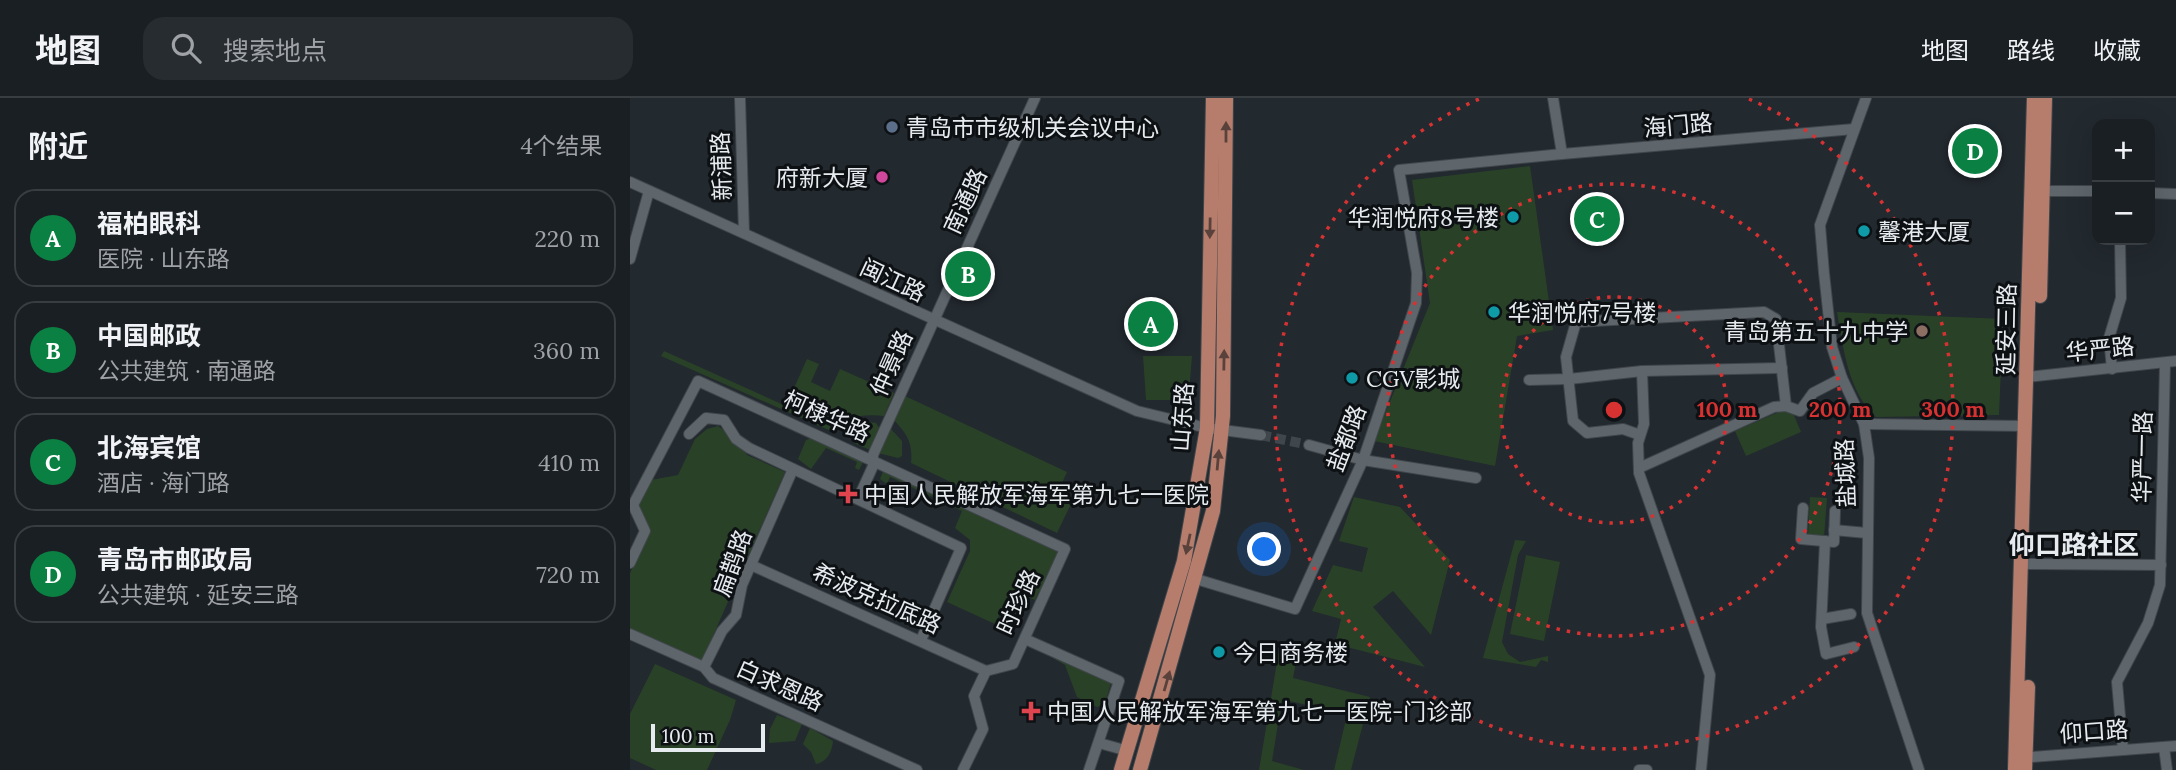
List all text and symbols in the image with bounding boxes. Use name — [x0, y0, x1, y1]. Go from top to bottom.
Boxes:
search box — [143, 17, 633, 80]
text: 地图 — [35, 29, 101, 71]
icon: search — [167, 29, 205, 67]
text: 搜索地点 — [223, 34, 327, 67]
text: 地图 — [1921, 35, 1969, 66]
text: 路线 — [2007, 35, 2055, 66]
text: 收藏 — [2093, 35, 2141, 66]
street label: 海门路 — [1642, 108, 1714, 142]
place label: 青岛市市级机关会议中心 — [906, 113, 1159, 142]
marker: 青岛市市级机关会议中心 — [884, 119, 900, 135]
map controls — [2092, 119, 2155, 245]
button: + — [2092, 119, 2155, 182]
one-way arrow — [1220, 121, 1232, 143]
pin: D — [1952, 125, 1998, 177]
text: 附近 — [28, 127, 88, 165]
text: 4个结果 — [521, 131, 602, 160]
street label: 新浦路 — [705, 131, 737, 201]
place label: 府新大厦 — [776, 163, 868, 192]
street label: 南通路 — [937, 164, 993, 238]
marker: 府新大厦 — [874, 169, 890, 185]
button: − — [2092, 182, 2155, 245]
pin: C — [1574, 193, 1620, 245]
place label: 华润悦府8号楼 — [1348, 203, 1499, 232]
text: 福柏眼科 — [97, 207, 201, 240]
marker: 华润悦府8号楼 — [1505, 209, 1521, 225]
one-way arrow — [1205, 217, 1216, 239]
place label: 馨港大厦 — [1878, 217, 1970, 246]
marker: 馨港大厦 — [1856, 223, 1872, 239]
text: A — [45, 224, 61, 253]
text: 220 m — [534, 224, 600, 253]
text: 医院 · 山东路 — [97, 244, 230, 273]
pin: B — [945, 248, 991, 300]
street label: 闽江路 — [856, 252, 930, 308]
street label: 延安三路 — [1991, 283, 2021, 375]
pin: A — [1128, 298, 1174, 350]
place label: 华润悦府7号楼 — [1508, 298, 1657, 327]
marker: 华润悦府7号楼 — [1486, 304, 1502, 320]
place label: 青岛第五十九中学 — [1724, 317, 1908, 346]
text: 中国邮政 — [97, 319, 201, 352]
marker: 青岛第五十九中学 — [1914, 323, 1930, 339]
street label: 仲景路 — [864, 326, 918, 400]
street label: 华严路 — [2064, 331, 2136, 367]
text: B — [45, 336, 61, 365]
text: 360 m — [533, 336, 600, 365]
one-way arrow — [1218, 349, 1229, 371]
text: 公共建筑 · 南通路 — [97, 356, 276, 385]
place label: CGV影城 — [1366, 364, 1460, 393]
marker: CGV影城 — [1344, 370, 1360, 386]
street label: 山东路 — [1165, 382, 1199, 452]
street label: 柯棣华路 — [779, 384, 875, 448]
text: 100 m — [1697, 396, 1757, 423]
text: 200 m — [1809, 396, 1871, 423]
text: 300 m — [1921, 396, 1985, 423]
centre of rings — [1602, 398, 1626, 422]
street label: 盐都路 — [1320, 401, 1372, 475]
street label: 华严一路 — [2127, 411, 2157, 503]
text: 北海宾馆 — [97, 431, 201, 464]
street label: 盐城路 — [1829, 438, 1861, 508]
text: C — [45, 448, 61, 477]
text: 410 m — [538, 448, 600, 477]
one-way arrow — [1213, 449, 1224, 471]
text: 酒店 · 海门路 — [97, 468, 230, 497]
place label: 中国人民解放军海军第九七一医院 — [864, 480, 1209, 509]
marker: 中国人民解放军海军第九七一医院 — [838, 484, 858, 504]
street label: 扁鹊路 — [707, 526, 757, 600]
district label: 仰口路社区 — [2009, 528, 2139, 561]
your location — [1247, 532, 1281, 566]
one-way arrow — [1182, 533, 1193, 555]
text: 青岛市邮政局 — [97, 543, 253, 576]
street label: 希波克拉底路 — [808, 557, 946, 639]
text: D — [44, 560, 62, 589]
text: 720 m — [536, 560, 600, 589]
street label: 时珍路 — [990, 565, 1046, 639]
text: 公共建筑 · 延安三路 — [97, 580, 299, 609]
place label: 今日商务楼 — [1233, 638, 1348, 667]
marker: 今日商务楼 — [1211, 644, 1227, 660]
street label: 白求恩路 — [732, 653, 828, 717]
one-way arrow — [1162, 670, 1173, 692]
place label: 中国人民解放军海军第九七一医院-门诊部 — [1047, 697, 1472, 726]
marker: 中国人民解放军海军第九七一医院-门诊部 — [1021, 701, 1041, 721]
street label: 仰口路 — [2059, 714, 2129, 748]
scale bar — [651, 721, 765, 753]
text: 100 m — [662, 724, 715, 748]

